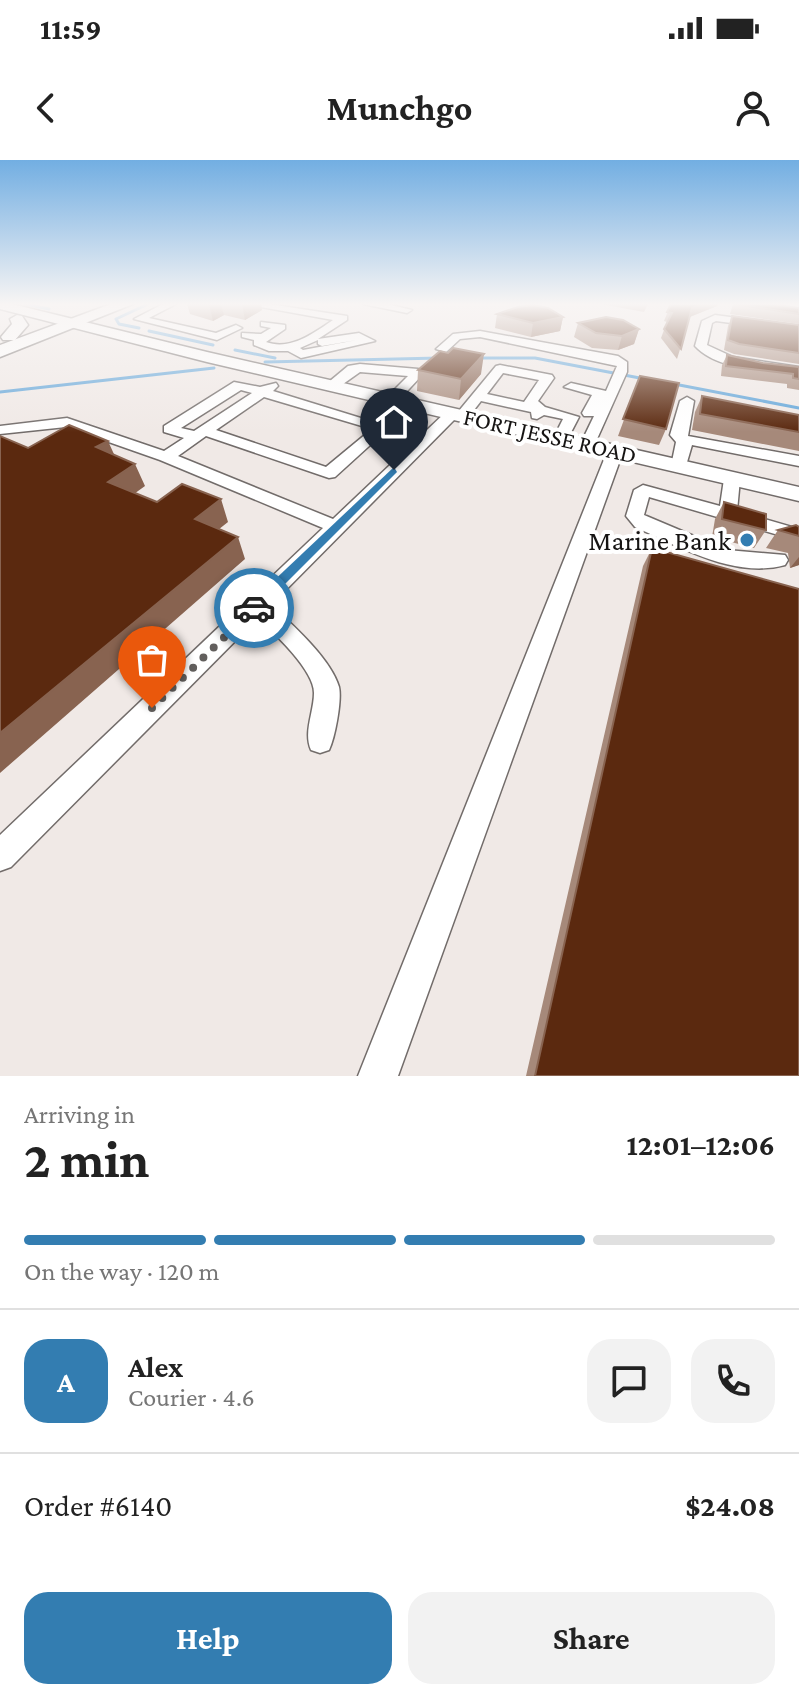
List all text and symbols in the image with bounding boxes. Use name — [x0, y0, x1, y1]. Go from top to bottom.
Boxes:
text: 11:59 — [40, 12, 102, 45]
icon: back — [24, 86, 68, 130]
icon: person — [731, 86, 775, 130]
text: Munchgo — [327, 88, 472, 128]
pin — [360, 388, 428, 470]
icon: home — [372, 400, 416, 444]
street label: FORT JESSE ROAD — [461, 402, 639, 469]
place label: Marine Bank — [588, 525, 732, 556]
marker: Marine Bank — [738, 531, 756, 549]
courier — [214, 568, 294, 648]
icon: car — [232, 586, 276, 630]
pin — [118, 626, 186, 708]
icon: bag — [130, 638, 174, 682]
text: Arriving in — [24, 1100, 135, 1129]
text: 12:01–12:06 — [627, 1128, 775, 1161]
text: 2 min — [24, 1130, 149, 1188]
text: On the way · 120 m — [24, 1257, 219, 1286]
button: chat — [587, 1339, 671, 1423]
button: phone — [691, 1339, 775, 1423]
text: Alex — [128, 1350, 183, 1383]
text: A — [57, 1365, 75, 1398]
text: Courier · 4.6 — [128, 1383, 255, 1412]
text: Order #6140 — [24, 1489, 172, 1522]
text: $24.08 — [685, 1489, 775, 1522]
button: Help — [24, 1592, 392, 1684]
button: Share — [408, 1592, 775, 1684]

